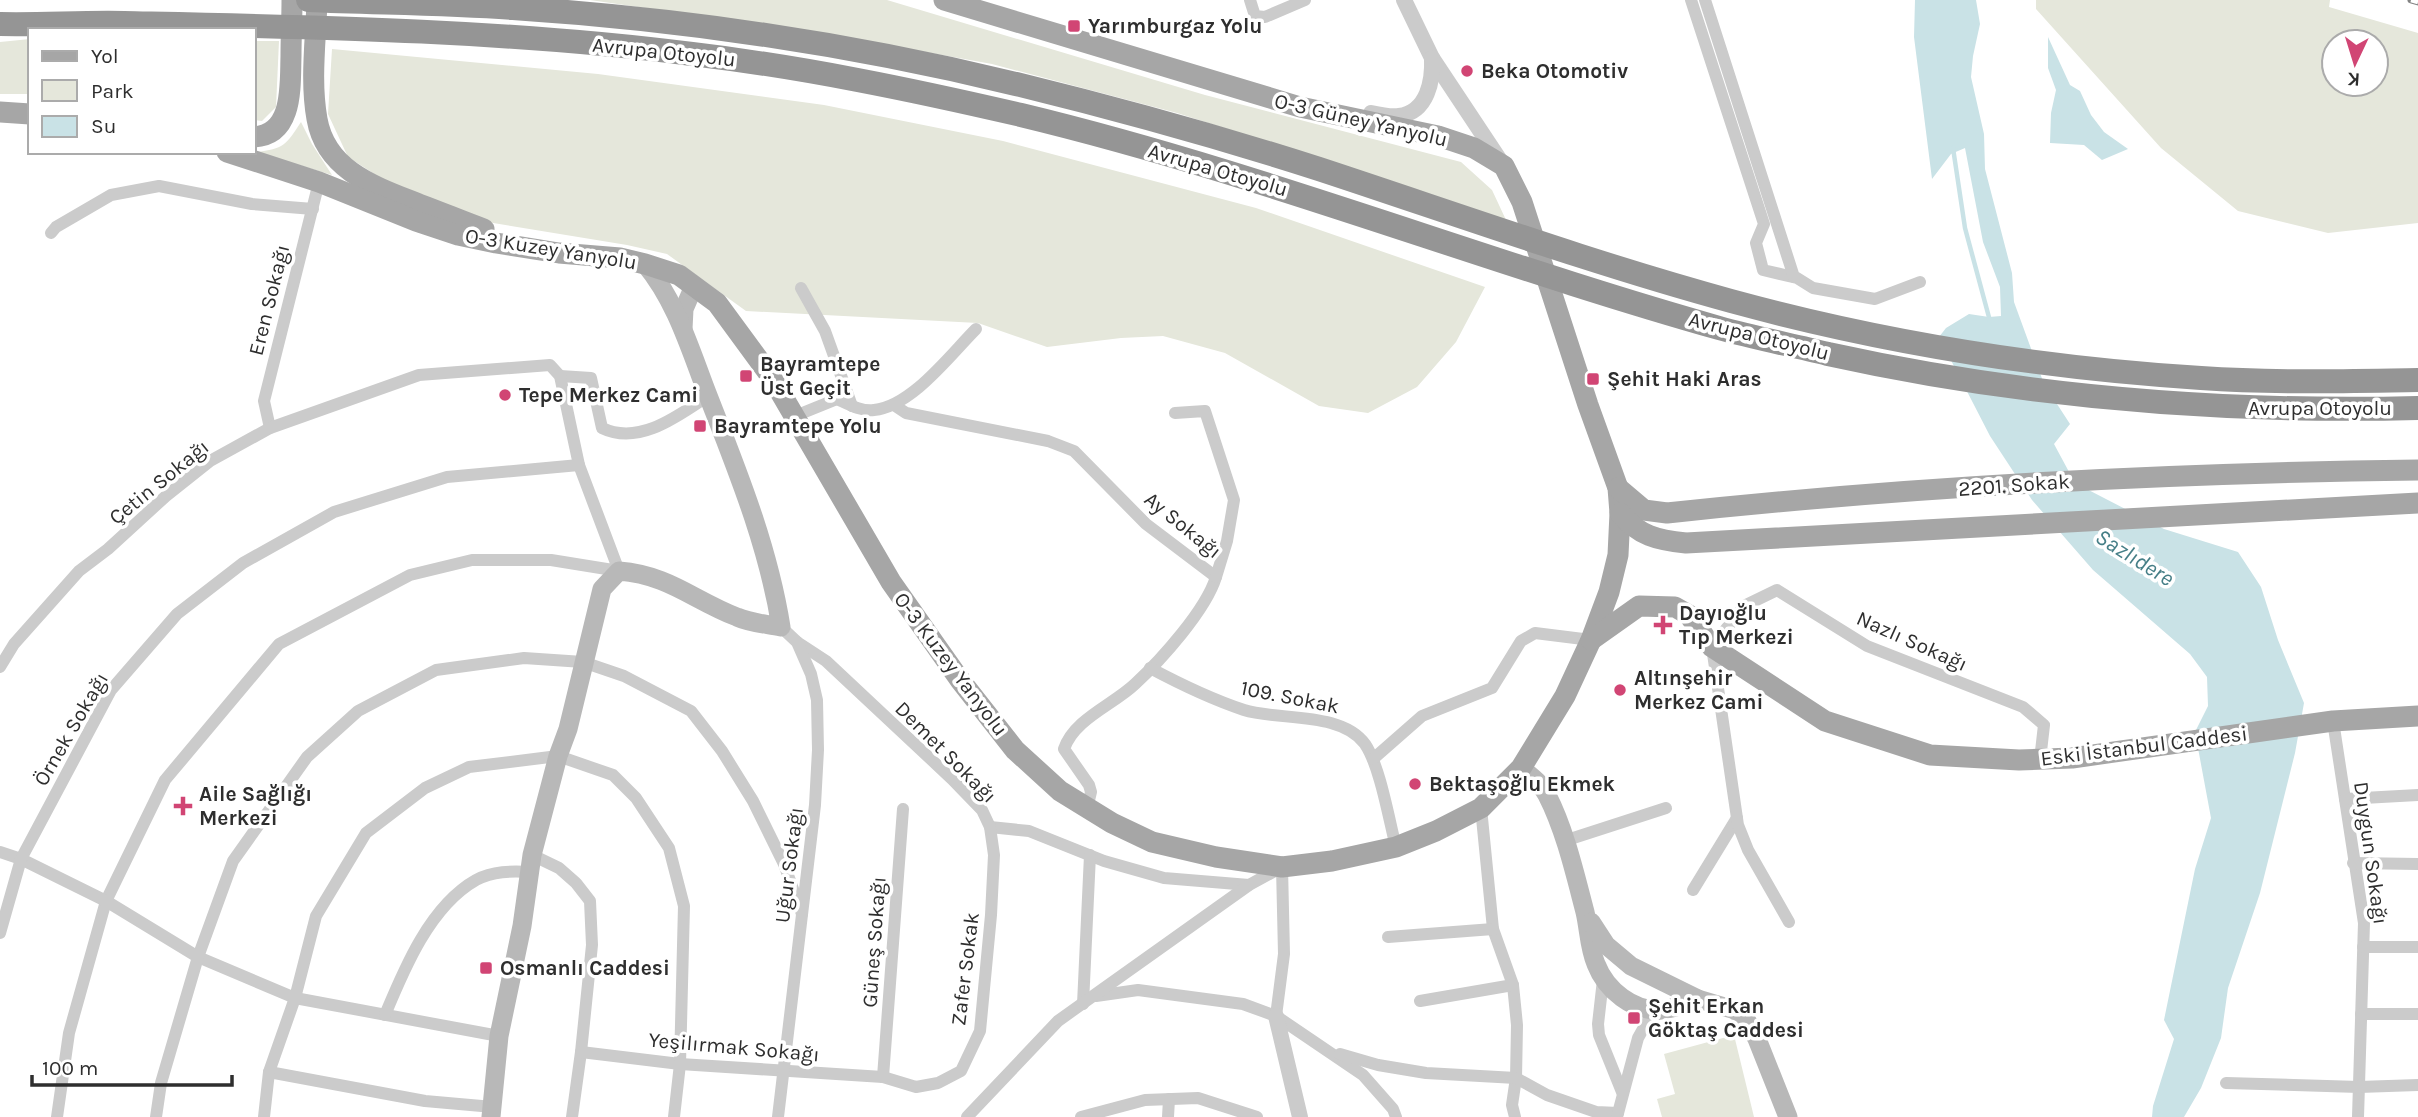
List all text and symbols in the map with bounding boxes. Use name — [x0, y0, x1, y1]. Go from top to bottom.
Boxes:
place label: Yarımburgaz Yolu — [1088, 14, 1263, 38]
marker: Yarımburgaz Yolu — [1066, 18, 1082, 34]
legend — [28, 28, 256, 154]
north arrow — [2320, 28, 2390, 98]
street label: Avrupa Otoyolu — [591, 33, 737, 71]
text: Yol — [91, 44, 119, 68]
place label: Beka Otomotiv — [1481, 59, 1628, 83]
marker: Beka Otomotiv — [1459, 63, 1475, 79]
text: K — [2346, 68, 2361, 90]
text: Park — [91, 79, 134, 103]
street label: O-3 Güney Yanyolu — [1272, 88, 1450, 152]
text: Su — [91, 114, 116, 138]
street label: Avrupa Otoyolu — [1145, 139, 1291, 201]
street label: O-3 Kuzey Yanyolu — [463, 224, 639, 274]
street label: Eren Sokağı — [244, 242, 294, 358]
street label: Avrupa Otoyolu — [1686, 307, 1832, 365]
place label: Bayramtepe Üst Geçit — [760, 352, 880, 400]
place label: Şehit Haki Aras — [1607, 367, 1762, 391]
marker: Bayramtepe Üst Geçit — [738, 368, 754, 384]
marker: Şehit Haki Aras — [1585, 371, 1601, 387]
place label: Tepe Merkez Cami — [519, 383, 698, 407]
marker: Tepe Merkez Cami — [497, 387, 513, 403]
street label: Avrupa Otoyolu — [2248, 396, 2392, 420]
place label: Bayramtepe Yolu — [714, 414, 882, 438]
marker: Bayramtepe Yolu — [692, 418, 708, 434]
street label: Çetin Sokağı — [104, 435, 214, 529]
street label: 2201. Sokak — [1957, 469, 2071, 501]
street label: Ay Sokağı — [1140, 487, 1226, 563]
water label: Sazlıdere — [2091, 523, 2179, 592]
street label: O-3 Kuzey Yanyolu — [889, 587, 1013, 741]
place label: Dayıoğlu Tıp Merkezi — [1679, 601, 1794, 649]
street label: Nazlı Sokağı — [1853, 606, 1971, 676]
marker: Dayıoğlu Tıp Merkezi — [1653, 615, 1673, 635]
place label: Altınşehir Merkez Cami — [1634, 666, 1763, 714]
street label: Örnek Sokağı — [29, 668, 113, 790]
street label: 109. Sokak — [1239, 676, 1341, 718]
marker: Altınşehir Merkez Cami — [1612, 682, 1628, 698]
street label: Demet Sokağı — [890, 696, 1002, 808]
street label: Eski İstanbul Caddesi — [2039, 721, 2249, 771]
place label: Bektaşoğlu Ekmek — [1429, 772, 1616, 796]
marker: Bektaşoğlu Ekmek — [1407, 776, 1423, 792]
street label: Duygun Sokağı — [2349, 780, 2393, 926]
place label: Aile Sağlığı Merkezi — [199, 782, 312, 830]
marker: Aile Sağlığı Merkezi — [173, 796, 193, 816]
street label: Uğur Sokağı — [770, 806, 808, 924]
street label: Güneş Sokağı — [857, 876, 891, 1008]
street label: Zafer Sokak — [946, 911, 984, 1027]
place label: Osmanlı Caddesi — [500, 956, 670, 980]
marker: Osmanlı Caddesi — [478, 960, 494, 976]
place label: Şehit Erkan Göktaş Caddesi — [1648, 994, 1804, 1042]
marker: Şehit Erkan Göktaş Caddesi — [1626, 1010, 1642, 1026]
street label: Yeşilırmak Sokağı — [647, 1028, 821, 1066]
scale bar — [32, 1044, 231, 1088]
text: 100 m — [42, 1056, 99, 1080]

